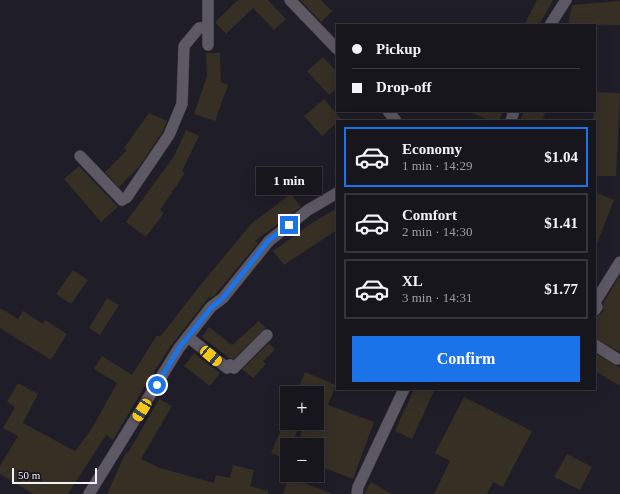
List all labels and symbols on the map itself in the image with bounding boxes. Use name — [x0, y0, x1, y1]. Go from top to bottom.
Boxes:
callout: 1 min — [256, 167, 322, 195]
route end — [280, 216, 298, 234]
car — [198, 344, 224, 368]
route start — [148, 376, 166, 394]
car — [131, 397, 153, 423]
scale bar — [12, 466, 97, 485]

